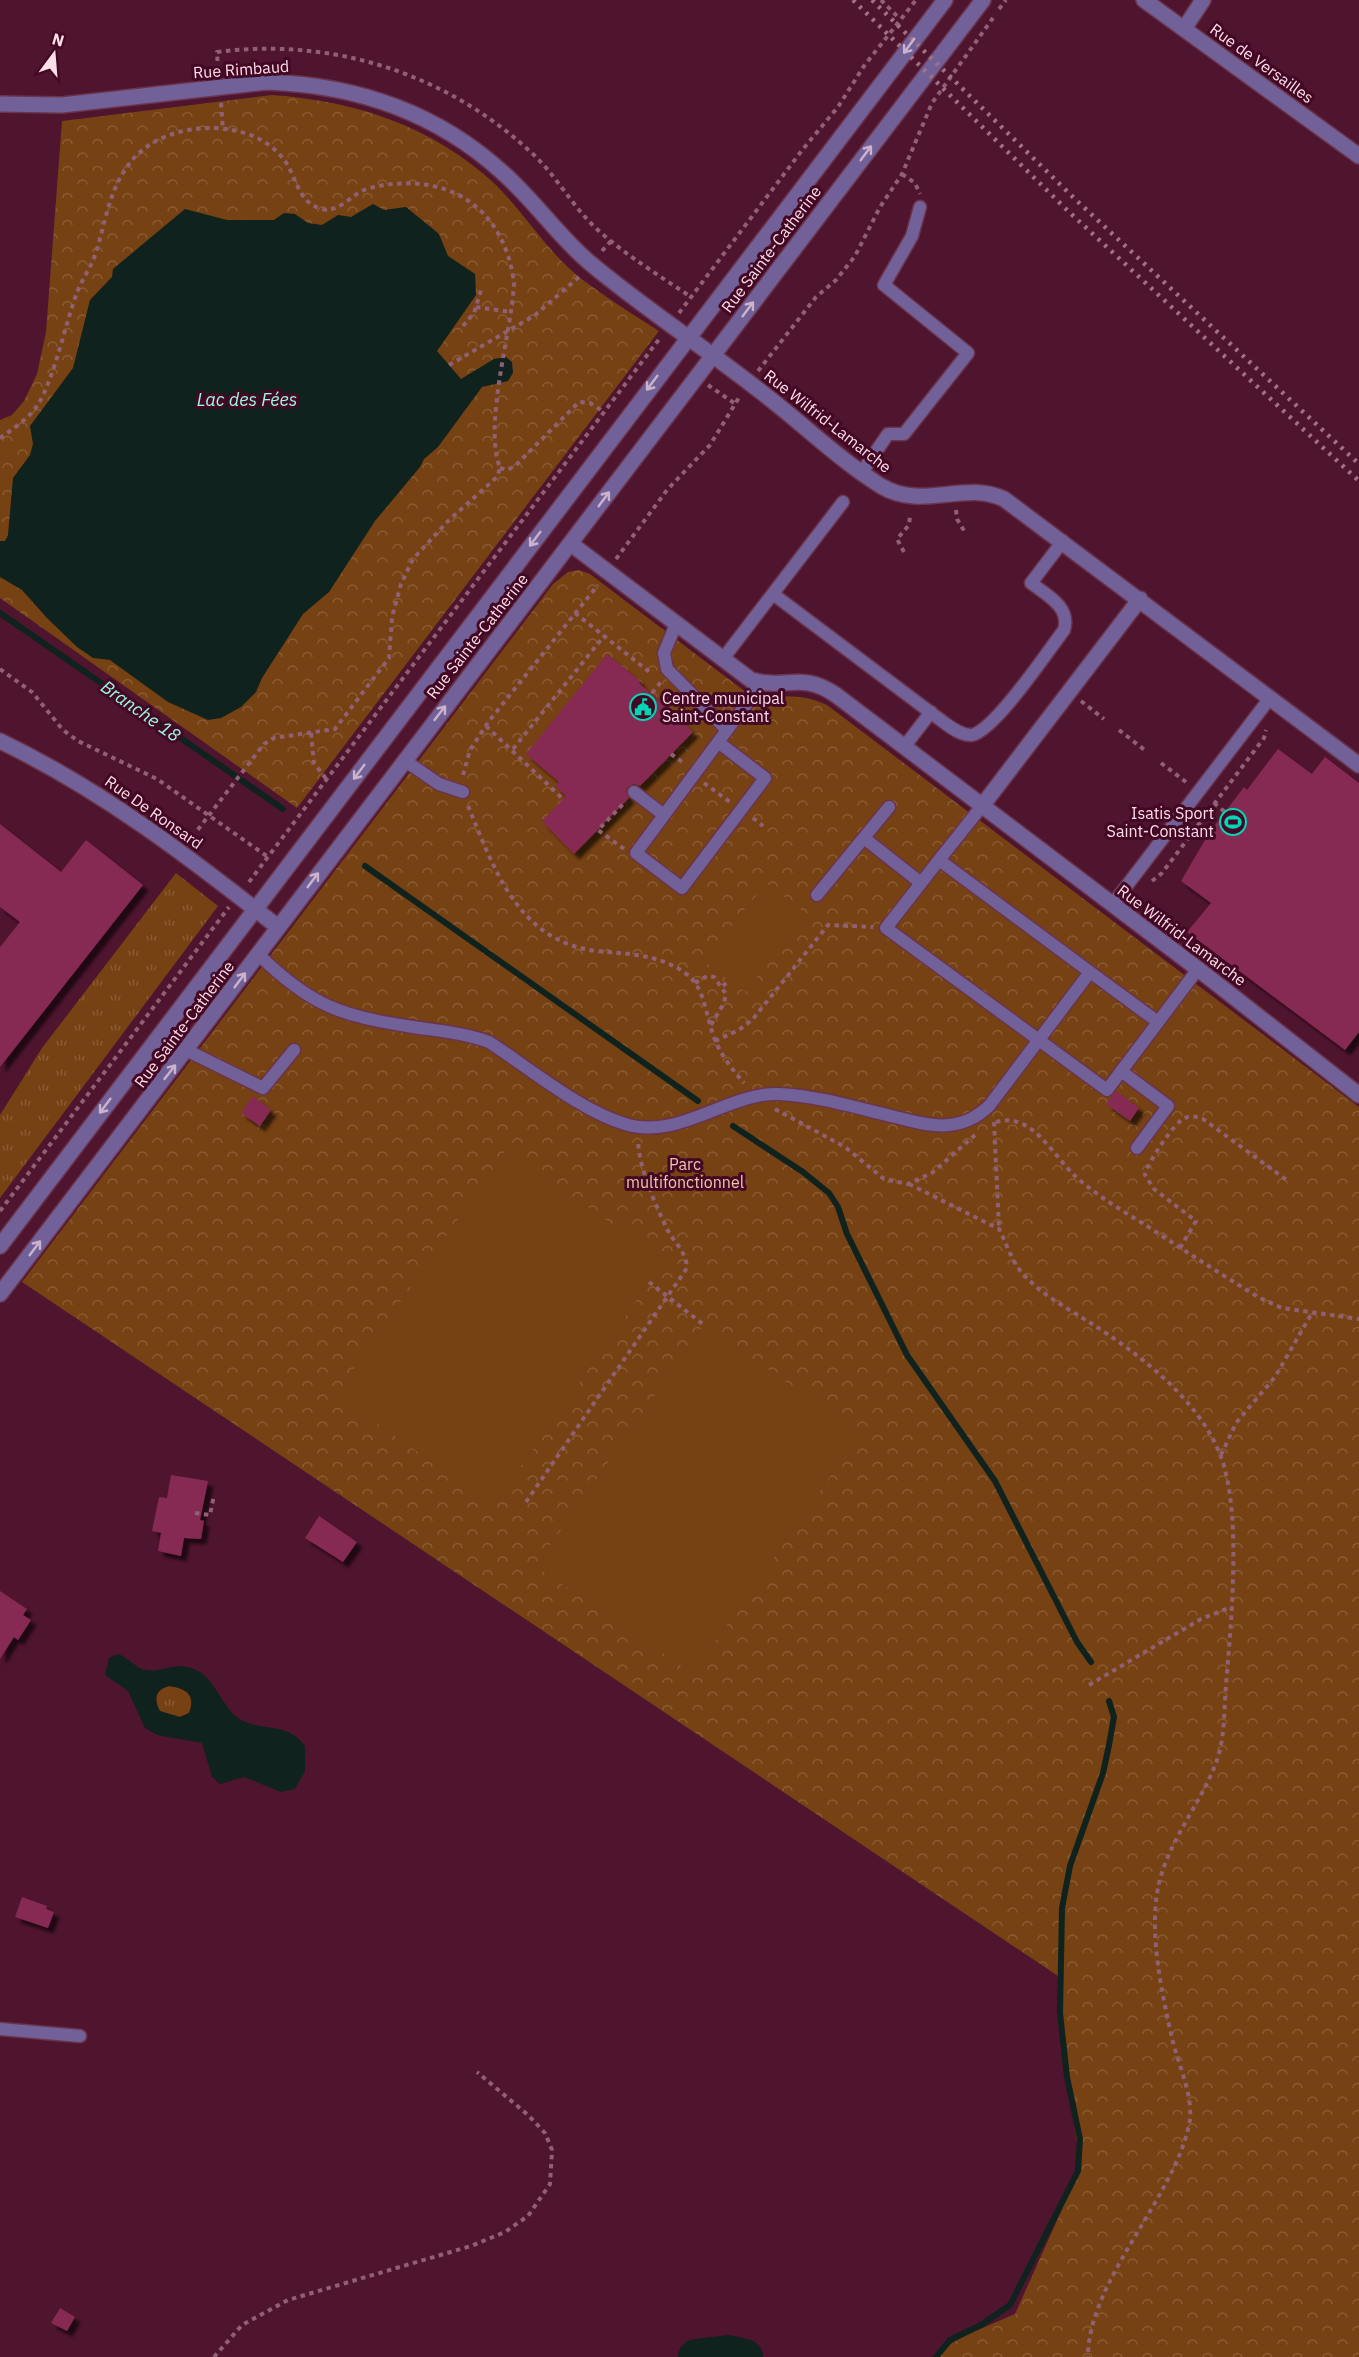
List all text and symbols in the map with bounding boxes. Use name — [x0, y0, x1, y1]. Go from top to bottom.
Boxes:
street label: Rue de Versailles — [1206, 19, 1318, 107]
north arrow — [24, 24, 84, 84]
text: N — [50, 28, 66, 51]
one-way arrow — [903, 38, 915, 54]
street label: Rue Rimbaud — [192, 56, 290, 82]
one-way arrow — [860, 146, 872, 162]
street label: Rue Sainte-Catherine — [717, 181, 825, 316]
one-way arrow — [742, 302, 755, 318]
street label: Rue Wilfrid-Lamarche — [760, 365, 896, 477]
one-way arrow — [646, 375, 659, 391]
water label: Lac des Fées — [197, 388, 297, 411]
one-way arrow — [598, 492, 611, 508]
one-way arrow — [529, 531, 541, 547]
street label: Rue Sainte-Catherine — [422, 569, 532, 703]
water label: Branche 18 — [97, 675, 186, 747]
place label: Centre municipal Saint-Constant — [662, 688, 784, 726]
public building icon: Centre municipal Saint-Constant — [628, 692, 658, 722]
one-way arrow — [433, 706, 446, 722]
one-way arrow — [353, 764, 366, 780]
street label: Rue De Ronsard — [101, 771, 207, 853]
place label: Isatis Sport Saint-Constant — [1107, 803, 1214, 841]
sports icon: Isatis Sport Saint-Constant — [1218, 807, 1248, 837]
one-way arrow — [307, 873, 319, 889]
street label: Rue Wilfrid-Lamarche — [1114, 880, 1250, 990]
street label: Rue Sainte-Catherine — [130, 956, 238, 1091]
one-way arrow — [234, 972, 247, 988]
one-way arrow — [163, 1064, 176, 1080]
one-way arrow — [98, 1097, 111, 1113]
park label: Parc multifonctionnel — [626, 1154, 744, 1192]
one-way arrow — [29, 1240, 42, 1256]

